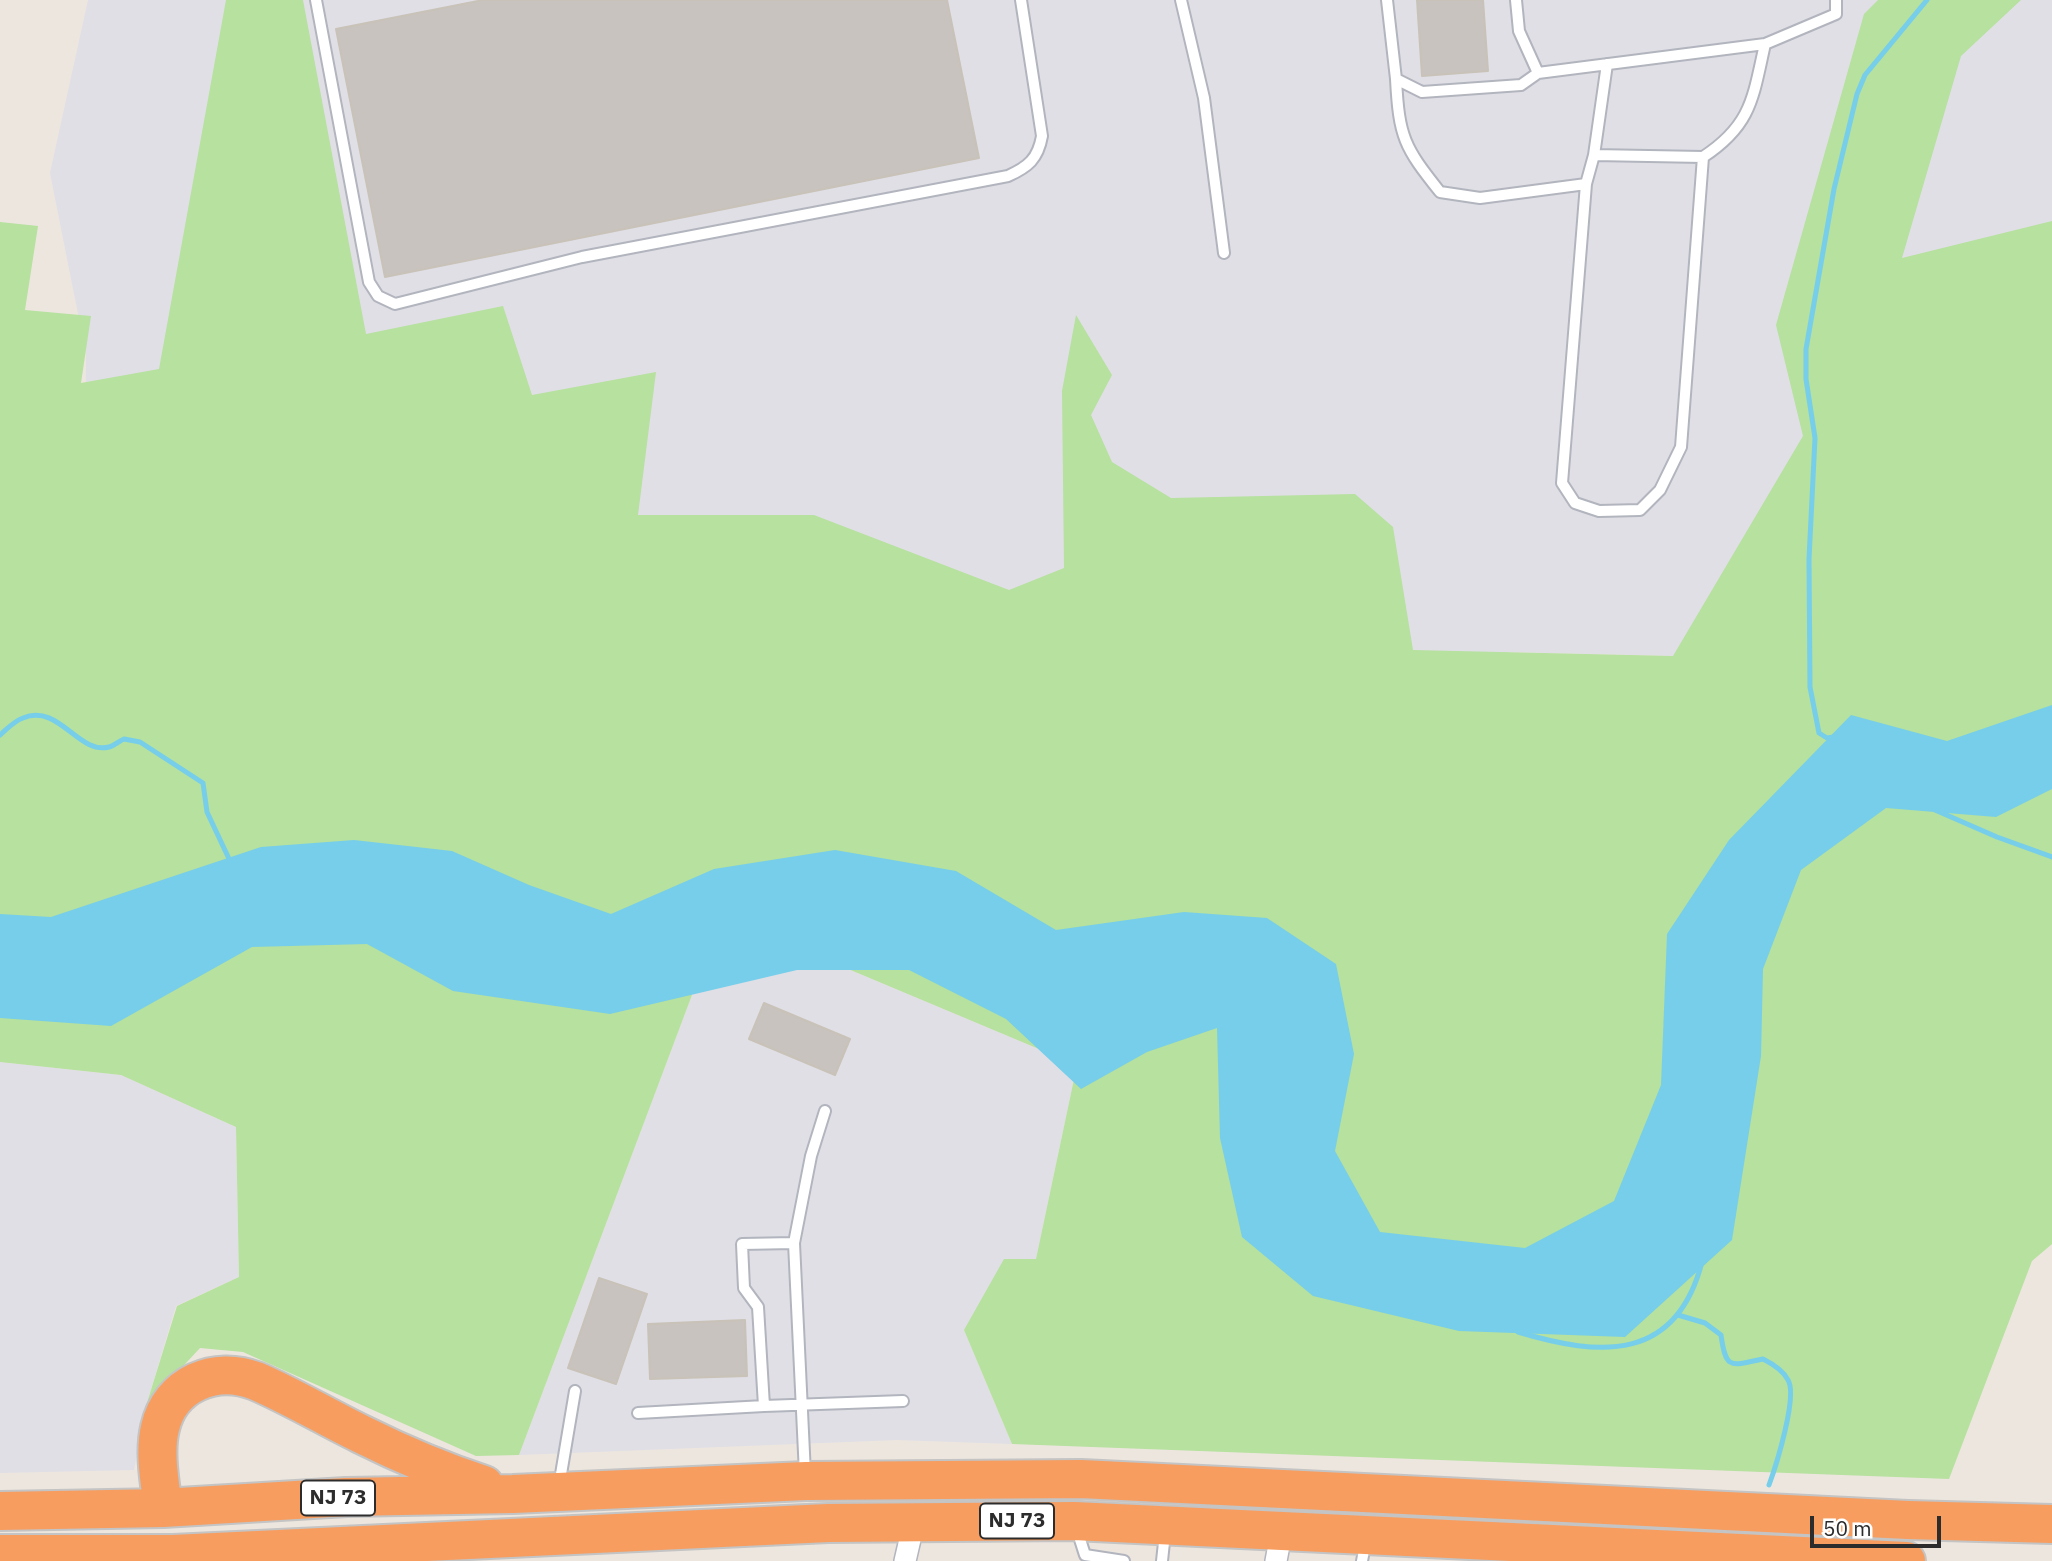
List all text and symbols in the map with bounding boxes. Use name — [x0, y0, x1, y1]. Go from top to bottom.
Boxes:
road number: NJ 73 — [301, 1480, 375, 1516]
scale bar — [1814, 1502, 1945, 1546]
road number: NJ 73 — [980, 1504, 1054, 1538]
text: 50 m — [1823, 1514, 1872, 1542]

